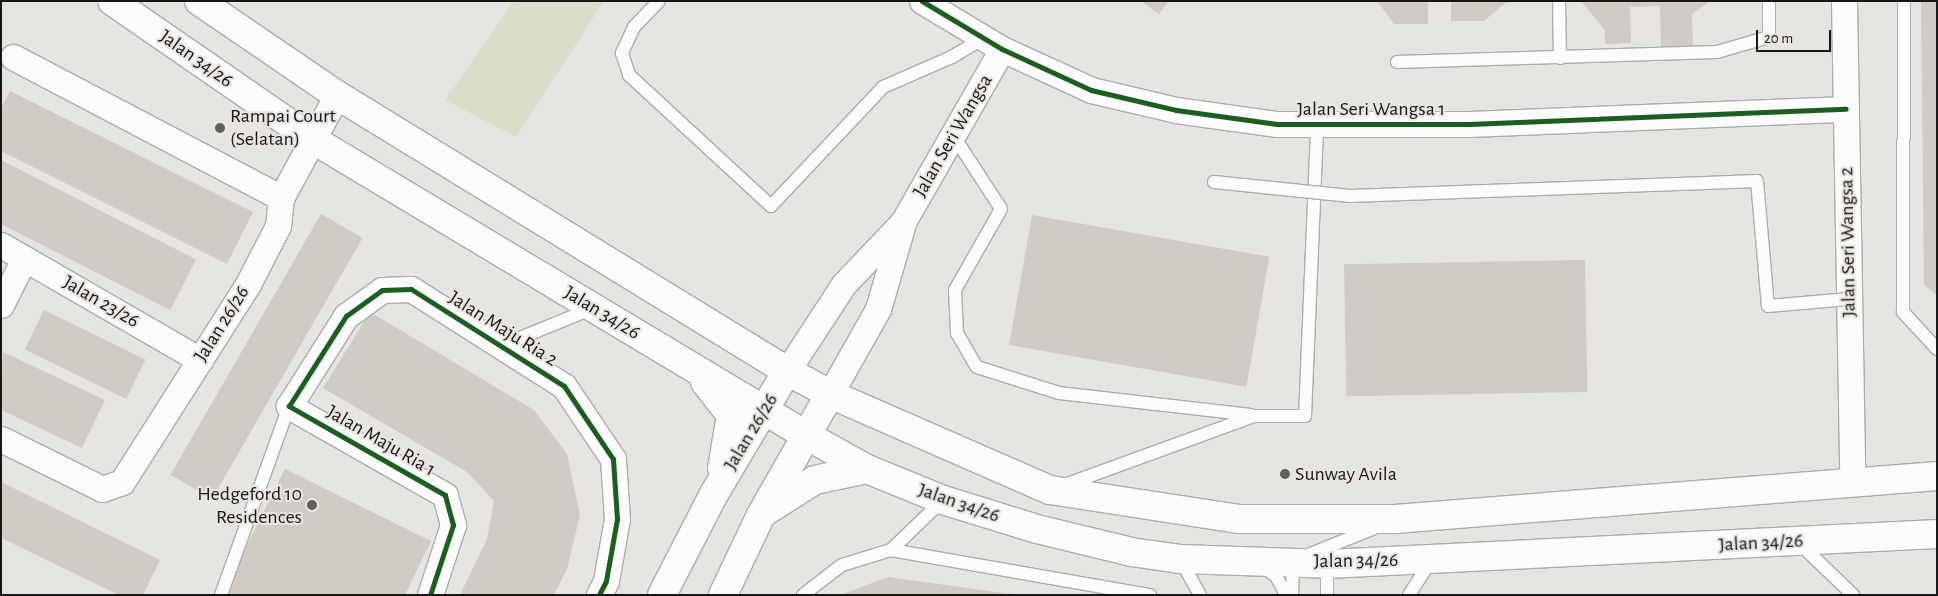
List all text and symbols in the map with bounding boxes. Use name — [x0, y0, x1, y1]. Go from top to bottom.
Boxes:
scale bar — [1758, 20, 1833, 52]
street label: Jalan 34/26 — [154, 25, 238, 93]
text: 20 m — [1764, 31, 1793, 46]
street label: Jalan Seri Wangsa — [908, 70, 998, 202]
street label: Jalan Seri Wangsa 1 — [1297, 97, 1445, 121]
place label: Rampai Court (Selatan) — [230, 104, 336, 151]
marker: Rampai Court (Selatan) — [214, 122, 226, 134]
street label: Jalan Seri Wangsa 2 — [1835, 167, 1861, 317]
street label: Jalan 23/26 — [59, 271, 143, 333]
street label: Jalan 26/26 — [189, 281, 255, 367]
street label: Jalan 34/26 — [560, 281, 644, 345]
street label: Jalan Maju Ria 2 — [444, 286, 562, 372]
street label: Jalan 26/26 — [719, 389, 783, 475]
street label: Jalan Maju Ria 1 — [322, 400, 440, 482]
place label: Sunway Avila — [1295, 462, 1397, 486]
marker: Sunway Avila — [1279, 468, 1291, 480]
street label: Jalan 34/26 — [915, 478, 1003, 528]
place label: Hedgeford 10 Residences — [197, 482, 302, 529]
marker: Hedgeford 10 Residences — [306, 499, 318, 511]
street label: Jalan 34/26 — [1718, 529, 1804, 557]
street label: Jalan 34/26 — [1313, 548, 1399, 574]

